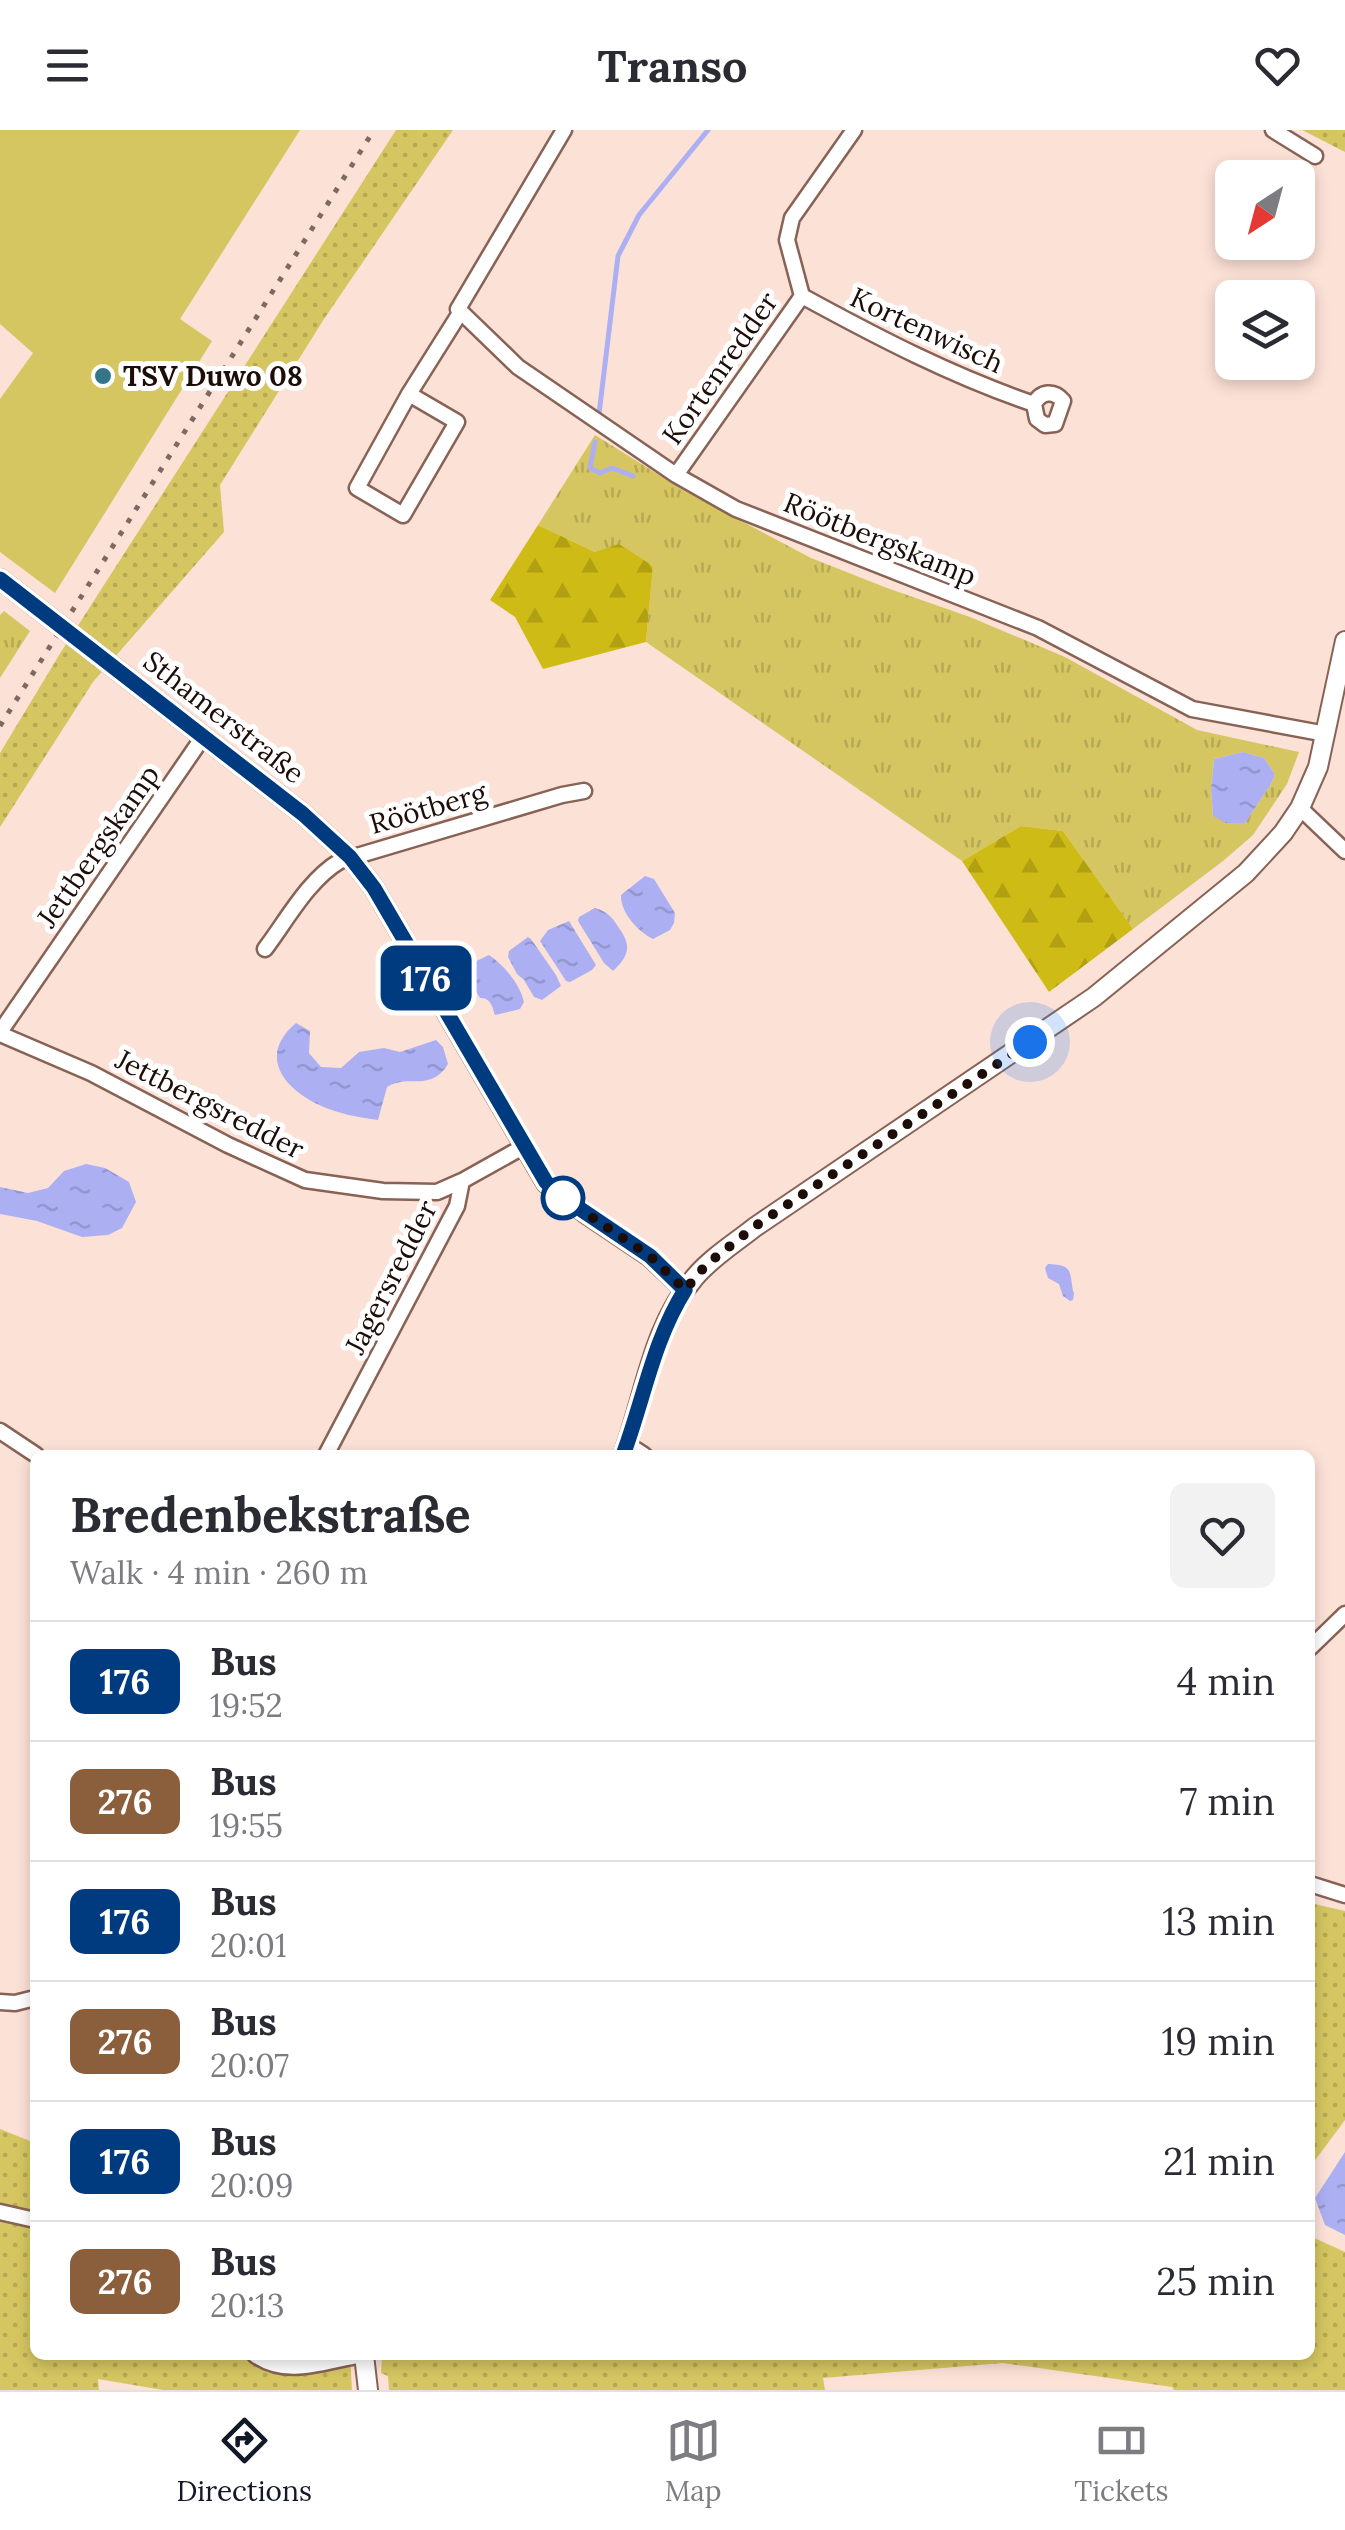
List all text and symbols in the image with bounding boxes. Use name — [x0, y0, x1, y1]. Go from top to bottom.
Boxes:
text: Transo — [597, 37, 748, 94]
icon: menu — [40, 38, 95, 93]
icon: heart — [1250, 38, 1305, 93]
north arrow — [1215, 160, 1315, 260]
map controls — [1215, 160, 1315, 380]
street label: Kortenwisch — [845, 279, 1009, 381]
button: layers — [1215, 280, 1315, 380]
street label: Kortenredder — [654, 285, 786, 451]
place label: TSV Duwo 08 — [123, 358, 303, 394]
marker: TSV Duwo 08 — [92, 365, 114, 387]
street label: Röötbergskamp — [779, 484, 981, 594]
street label: Sthamerstraße — [136, 643, 312, 791]
street label: Jettbergskamp — [28, 758, 167, 935]
street label: Röötberg — [365, 774, 491, 842]
line badge: 176 — [368, 946, 484, 1010]
text: 176 — [401, 956, 451, 1001]
your location — [1005, 1017, 1055, 1067]
street label: Jettbergsredder — [109, 1041, 310, 1167]
unlabelled marker — [542, 1177, 584, 1219]
street label: Jagersredder — [336, 1194, 445, 1361]
button: heart — [1170, 1483, 1275, 1588]
text: Bredenbekstraße — [70, 1484, 470, 1545]
text: Walk · 4 min · 260 m — [70, 1552, 368, 1593]
text: Bus — [210, 1637, 277, 1685]
text: 4 min — [1177, 1657, 1275, 1705]
text: 176 — [100, 1659, 150, 1704]
text: 19:52 — [210, 1685, 283, 1726]
text: Bus — [210, 1757, 277, 1805]
text: 7 min — [1180, 1777, 1275, 1825]
text: 276 — [97, 1779, 153, 1824]
text: 19:55 — [210, 1805, 283, 1846]
text: Bus — [210, 1877, 277, 1925]
text: 13 min — [1162, 1897, 1275, 1945]
text: 176 — [100, 1899, 150, 1944]
text: 20:01 — [210, 1925, 287, 1966]
text: Bus — [210, 1997, 277, 2045]
text: 19 min — [1161, 2017, 1275, 2065]
text: 276 — [97, 2019, 153, 2064]
text: 20:07 — [210, 2045, 289, 2086]
text: Bus — [210, 2117, 277, 2165]
text: 21 min — [1163, 2137, 1275, 2185]
text: 176 — [100, 2139, 150, 2184]
text: 20:09 — [210, 2165, 293, 2206]
text: Bus — [210, 2237, 277, 2285]
text: 25 min — [1156, 2257, 1275, 2305]
text: 276 — [97, 2259, 153, 2304]
text: 20:13 — [210, 2285, 285, 2326]
tab: Directions — [176, 2413, 312, 2509]
tab: Map — [665, 2413, 722, 2509]
tab: Tickets — [1074, 2413, 1169, 2509]

